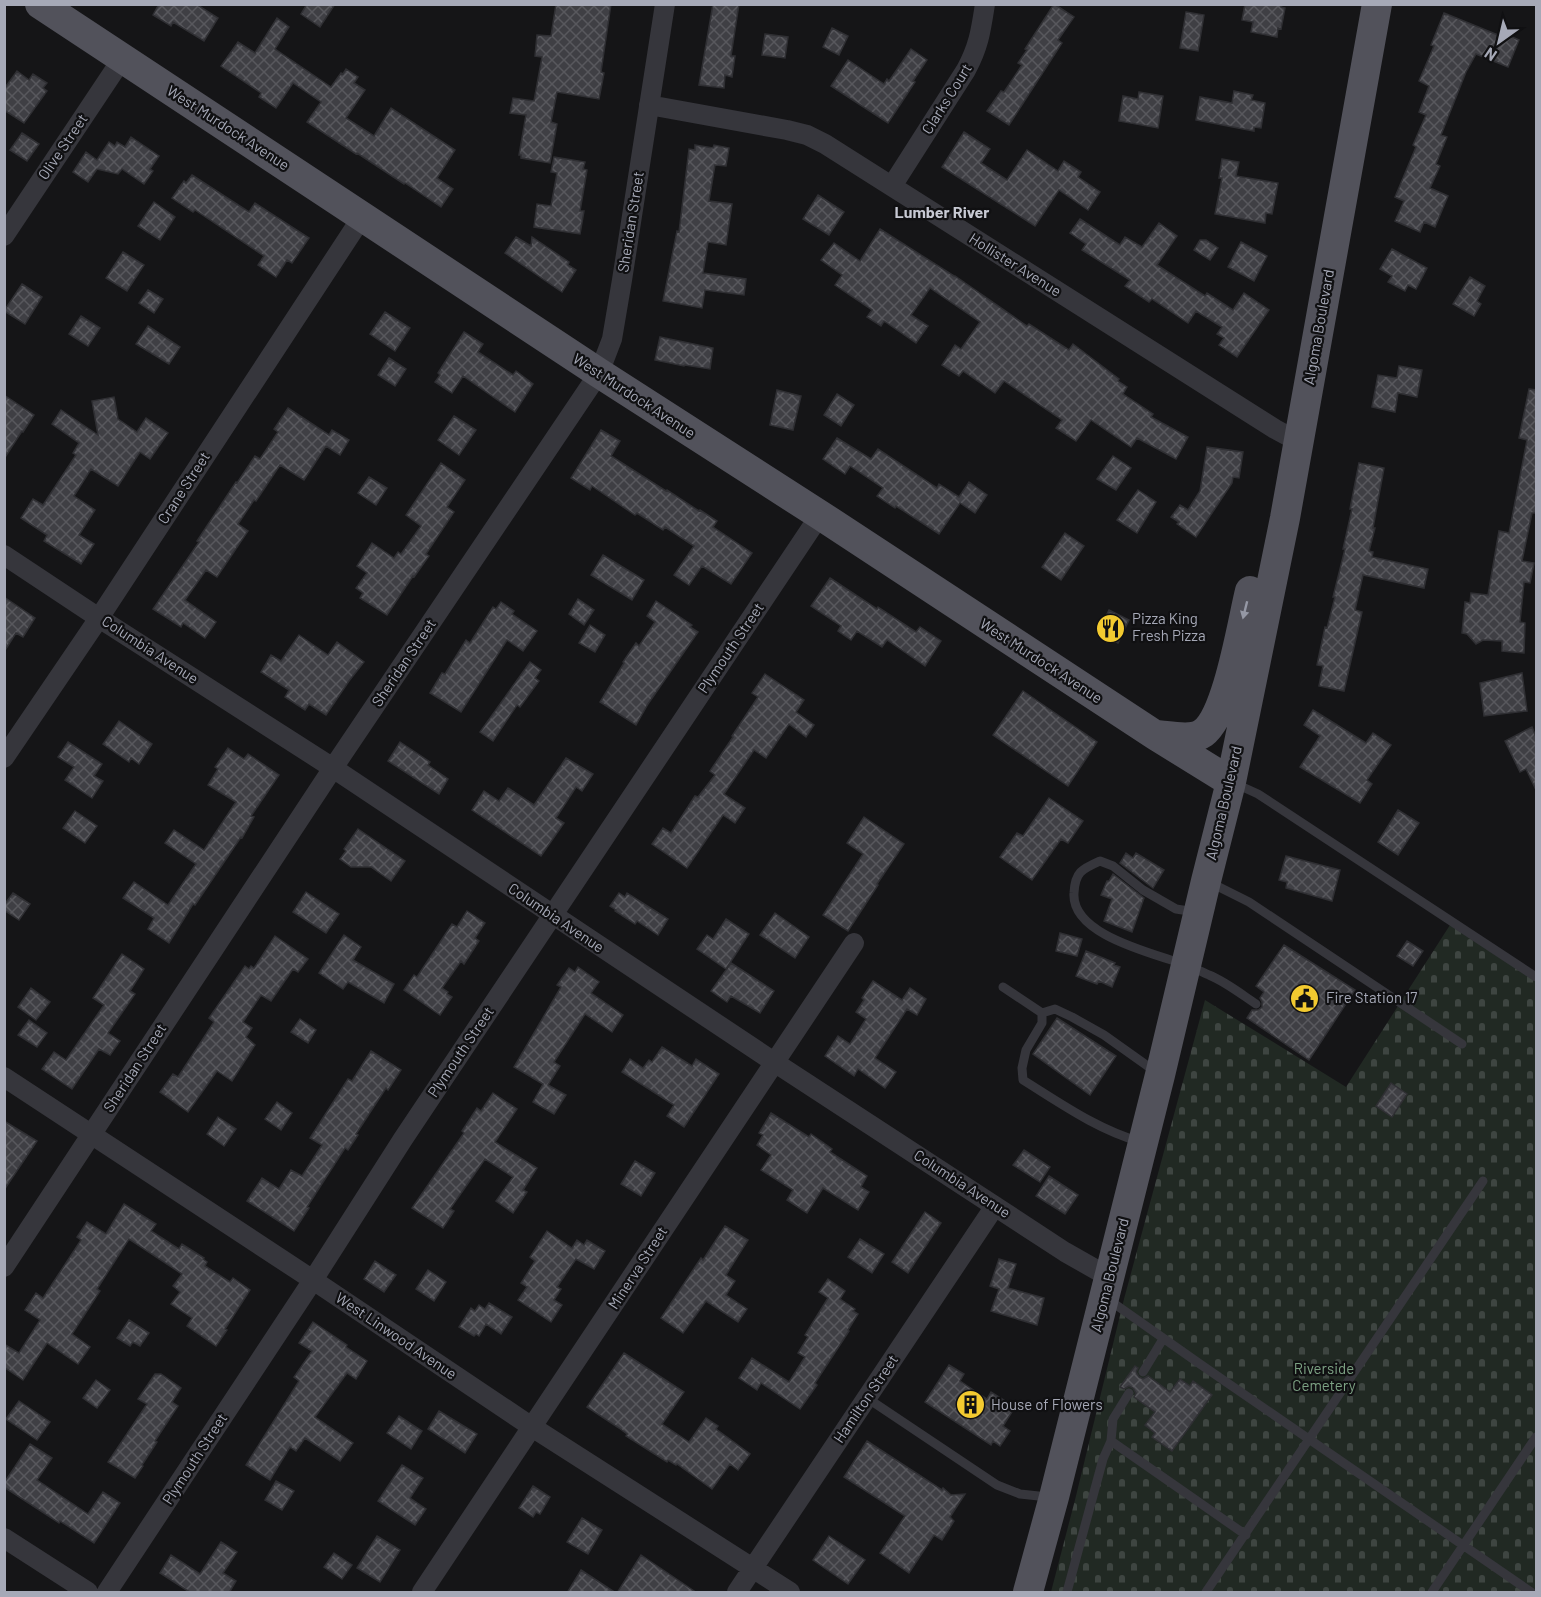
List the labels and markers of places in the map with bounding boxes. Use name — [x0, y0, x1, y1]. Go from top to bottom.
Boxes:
place label: Pizza King Fresh Pizza — [1132, 609, 1206, 644]
restaurant icon: Pizza King Fresh Pizza — [1095, 612, 1127, 644]
public building icon: Fire Station 17 — [1289, 982, 1321, 1014]
place label: Fire Station 17 — [1326, 988, 1417, 1006]
building icon: House of Flowers — [954, 1389, 986, 1421]
place label: House of Flowers — [991, 1395, 1103, 1413]

